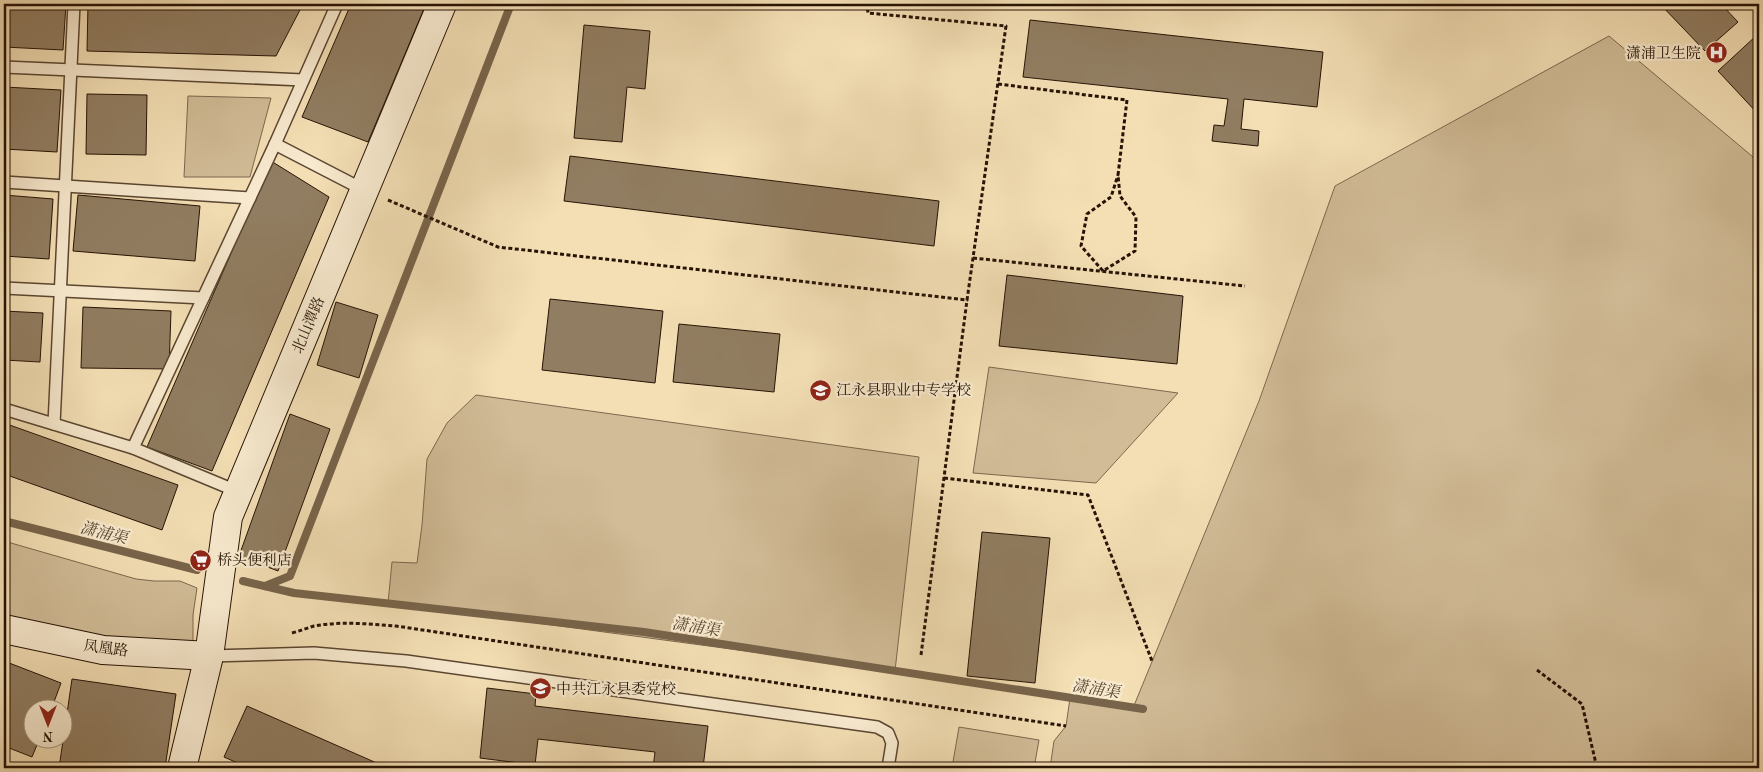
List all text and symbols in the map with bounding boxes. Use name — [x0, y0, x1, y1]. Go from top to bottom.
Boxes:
hospital icon: 潇浦卫生院 — [1705, 41, 1729, 65]
place label: 潇浦卫生院 — [1626, 45, 1701, 62]
street label: 北山潭路 — [289, 294, 328, 356]
school or university icon: 江永县职业中专学校 — [808, 378, 832, 402]
place label: 江永县职业中专学校 — [836, 382, 971, 399]
water label: 潇浦渠 — [78, 518, 131, 548]
supermarket icon: 桥头便利店 — [189, 548, 213, 572]
place label: 桥头便利店 — [217, 552, 292, 569]
water label: 潇浦渠 — [671, 614, 723, 640]
street label: 凤凰路 — [83, 637, 129, 660]
water label: 潇浦渠 — [1071, 676, 1123, 702]
school or university icon: 中共江永县委党校 — [528, 677, 552, 701]
place label: 中共江永县委党校 — [556, 681, 676, 698]
north arrow — [22, 700, 72, 750]
text: N — [42, 729, 53, 743]

